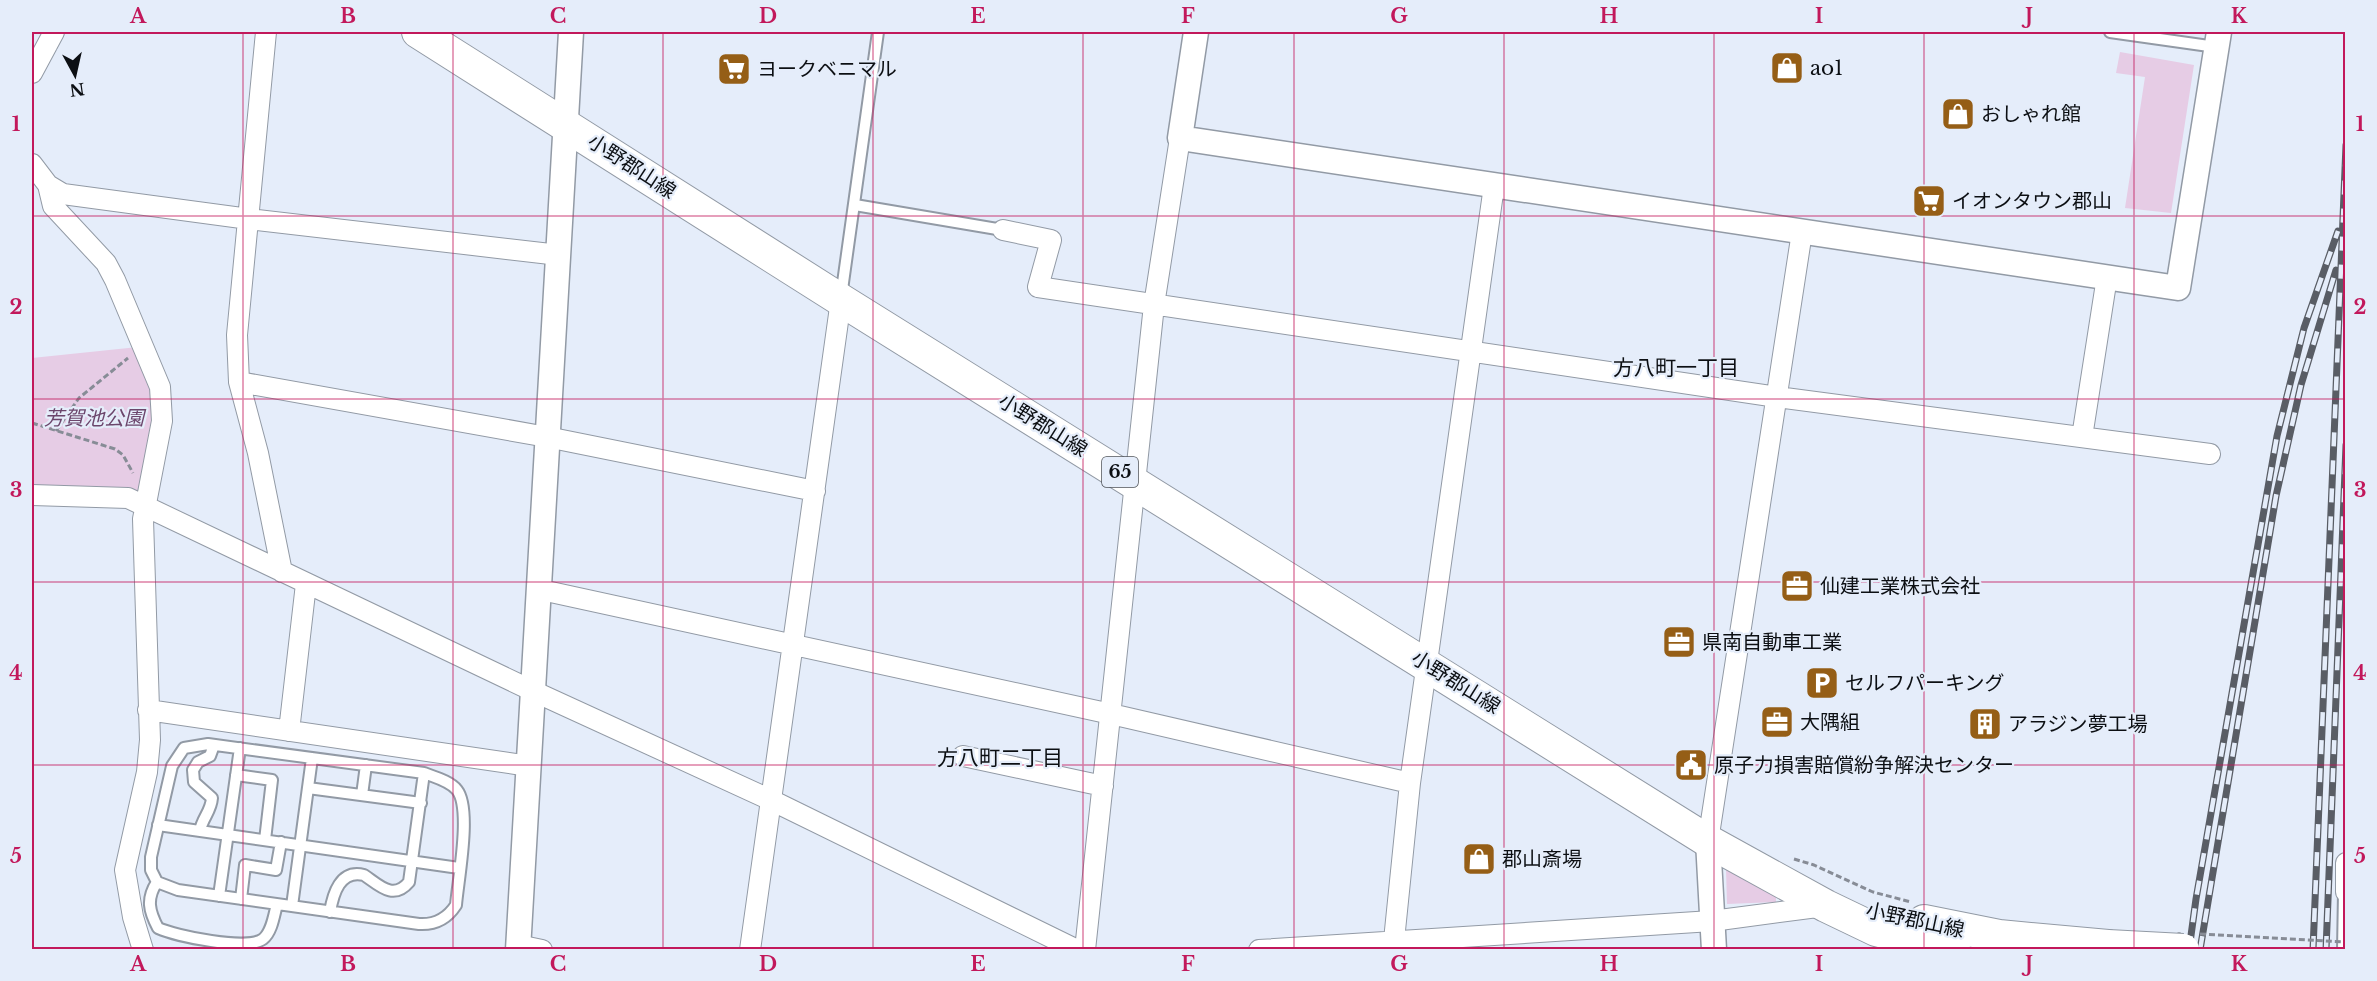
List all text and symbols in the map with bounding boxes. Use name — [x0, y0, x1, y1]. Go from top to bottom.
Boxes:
text: A — [129, 4, 147, 28]
text: B — [340, 4, 356, 28]
text: C — [550, 4, 566, 28]
text: D — [759, 4, 777, 28]
text: E — [970, 4, 986, 28]
text: F — [1181, 4, 1195, 28]
text: G — [1390, 4, 1408, 28]
text: H — [1600, 4, 1619, 28]
text: I — [1815, 4, 1823, 28]
text: J — [2021, 4, 2033, 28]
text: K — [2231, 4, 2248, 28]
north arrow — [45, 45, 105, 105]
shop icon: ao1 — [1769, 50, 1805, 86]
supermarket icon: ヨークベニマル — [716, 51, 752, 87]
place label: ao1 — [1810, 56, 1843, 80]
place label: ヨークベニマル — [757, 57, 897, 81]
text: N — [68, 79, 86, 101]
shop icon: おしゃれ館 — [1940, 96, 1976, 132]
place label: おしゃれ館 — [1981, 102, 2081, 126]
text: 1 — [12, 112, 21, 136]
text: 1 — [2356, 112, 2365, 136]
street label: 小野郡山線 — [584, 129, 680, 203]
supermarket icon: イオンタウン郡山 — [1911, 183, 1947, 219]
place label: イオンタウン郡山 — [1952, 189, 2112, 213]
text: 2 — [9, 295, 23, 319]
text: 2 — [2353, 295, 2367, 319]
district label: 方八町一丁目 — [1613, 355, 1739, 381]
street label: 小野郡山線 — [994, 388, 1092, 462]
park label: 芳賀池公園 — [44, 406, 147, 430]
road number: 65 — [1102, 457, 1138, 487]
text: 3 — [10, 478, 22, 502]
text: 3 — [2354, 478, 2366, 502]
office icon: 仙建工業株式会社 — [1779, 568, 1815, 604]
place label: 仙建工業株式会社 — [1820, 574, 1980, 598]
office icon: 県南自動車工業 — [1661, 624, 1697, 660]
place label: 県南自動車工業 — [1702, 630, 1842, 654]
street label: 小野郡山線 — [1407, 645, 1505, 719]
text: 4 — [9, 661, 23, 685]
text: 4 — [2353, 661, 2367, 685]
parking icon: セルフパーキング — [1804, 665, 1840, 701]
place label: セルフパーキング — [1845, 671, 2004, 695]
office icon: 大隅組 — [1759, 704, 1795, 740]
building icon: アラジン夢工場 — [1967, 706, 2003, 742]
place label: 大隅組 — [1800, 710, 1860, 734]
place label: アラジン夢工場 — [2008, 712, 2148, 736]
district label: 方八町二丁目 — [937, 745, 1063, 771]
public building icon: 原子力損害賠償紛争解決センター — [1673, 747, 1709, 783]
place label: 原子力損害賠償紛争解決センター — [1714, 753, 2014, 777]
shop icon: 郡山斎場 — [1461, 841, 1497, 877]
text: 5 — [10, 844, 22, 868]
text: 5 — [2354, 844, 2366, 868]
place label: 郡山斎場 — [1502, 847, 1582, 871]
street label: 小野郡山線 — [1864, 898, 1966, 942]
text: A — [129, 952, 147, 976]
text: B — [340, 952, 356, 976]
text: C — [550, 952, 566, 976]
text: D — [759, 952, 777, 976]
text: E — [970, 952, 986, 976]
text: F — [1181, 952, 1195, 976]
text: G — [1390, 952, 1408, 976]
text: H — [1600, 952, 1619, 976]
text: I — [1815, 952, 1823, 976]
text: J — [2021, 952, 2033, 976]
text: K — [2231, 952, 2248, 976]

